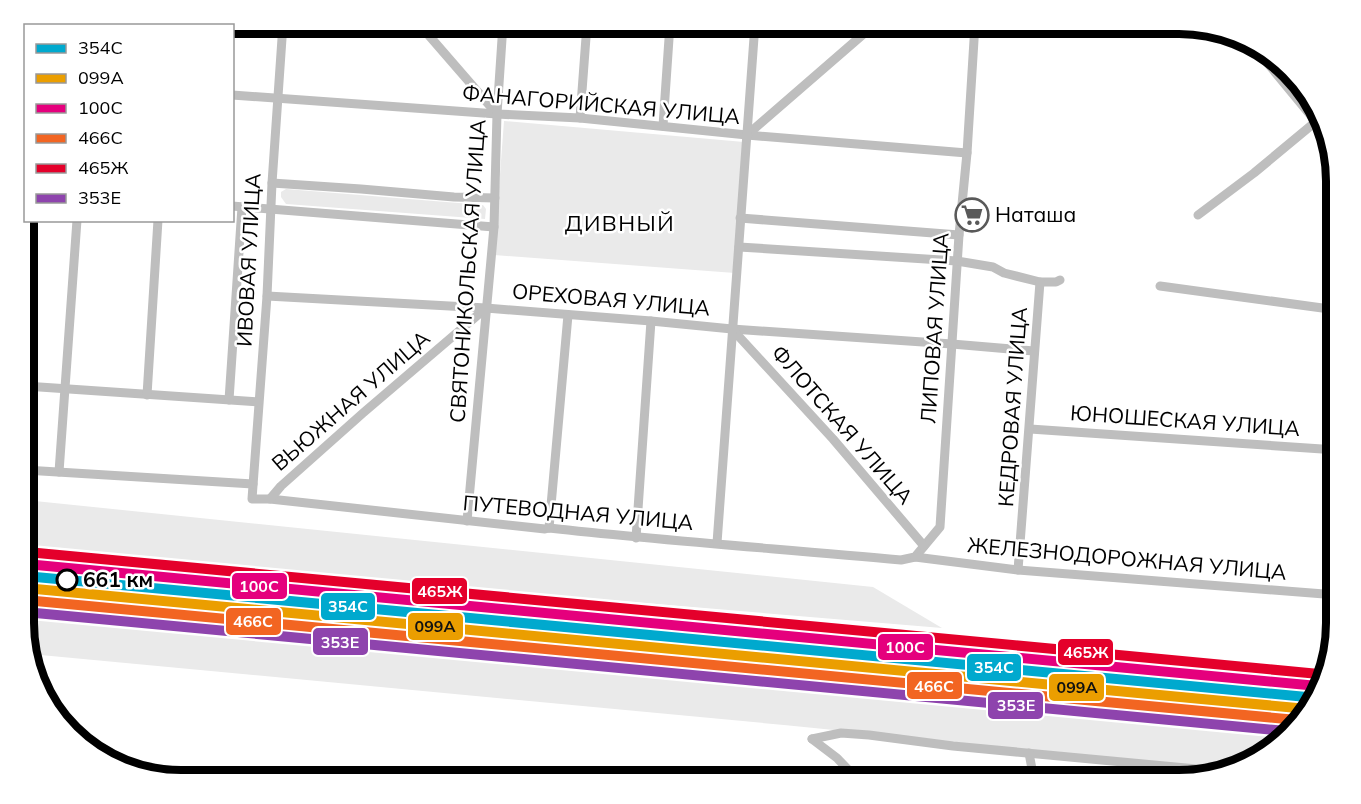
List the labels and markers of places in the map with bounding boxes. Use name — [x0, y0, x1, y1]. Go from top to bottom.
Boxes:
supermarket icon: Наташа — [954, 197, 990, 233]
place label: Наташа — [995, 201, 1076, 227]
place label: 661 км — [83, 566, 153, 592]
marker: 661 км — [56, 569, 78, 591]

